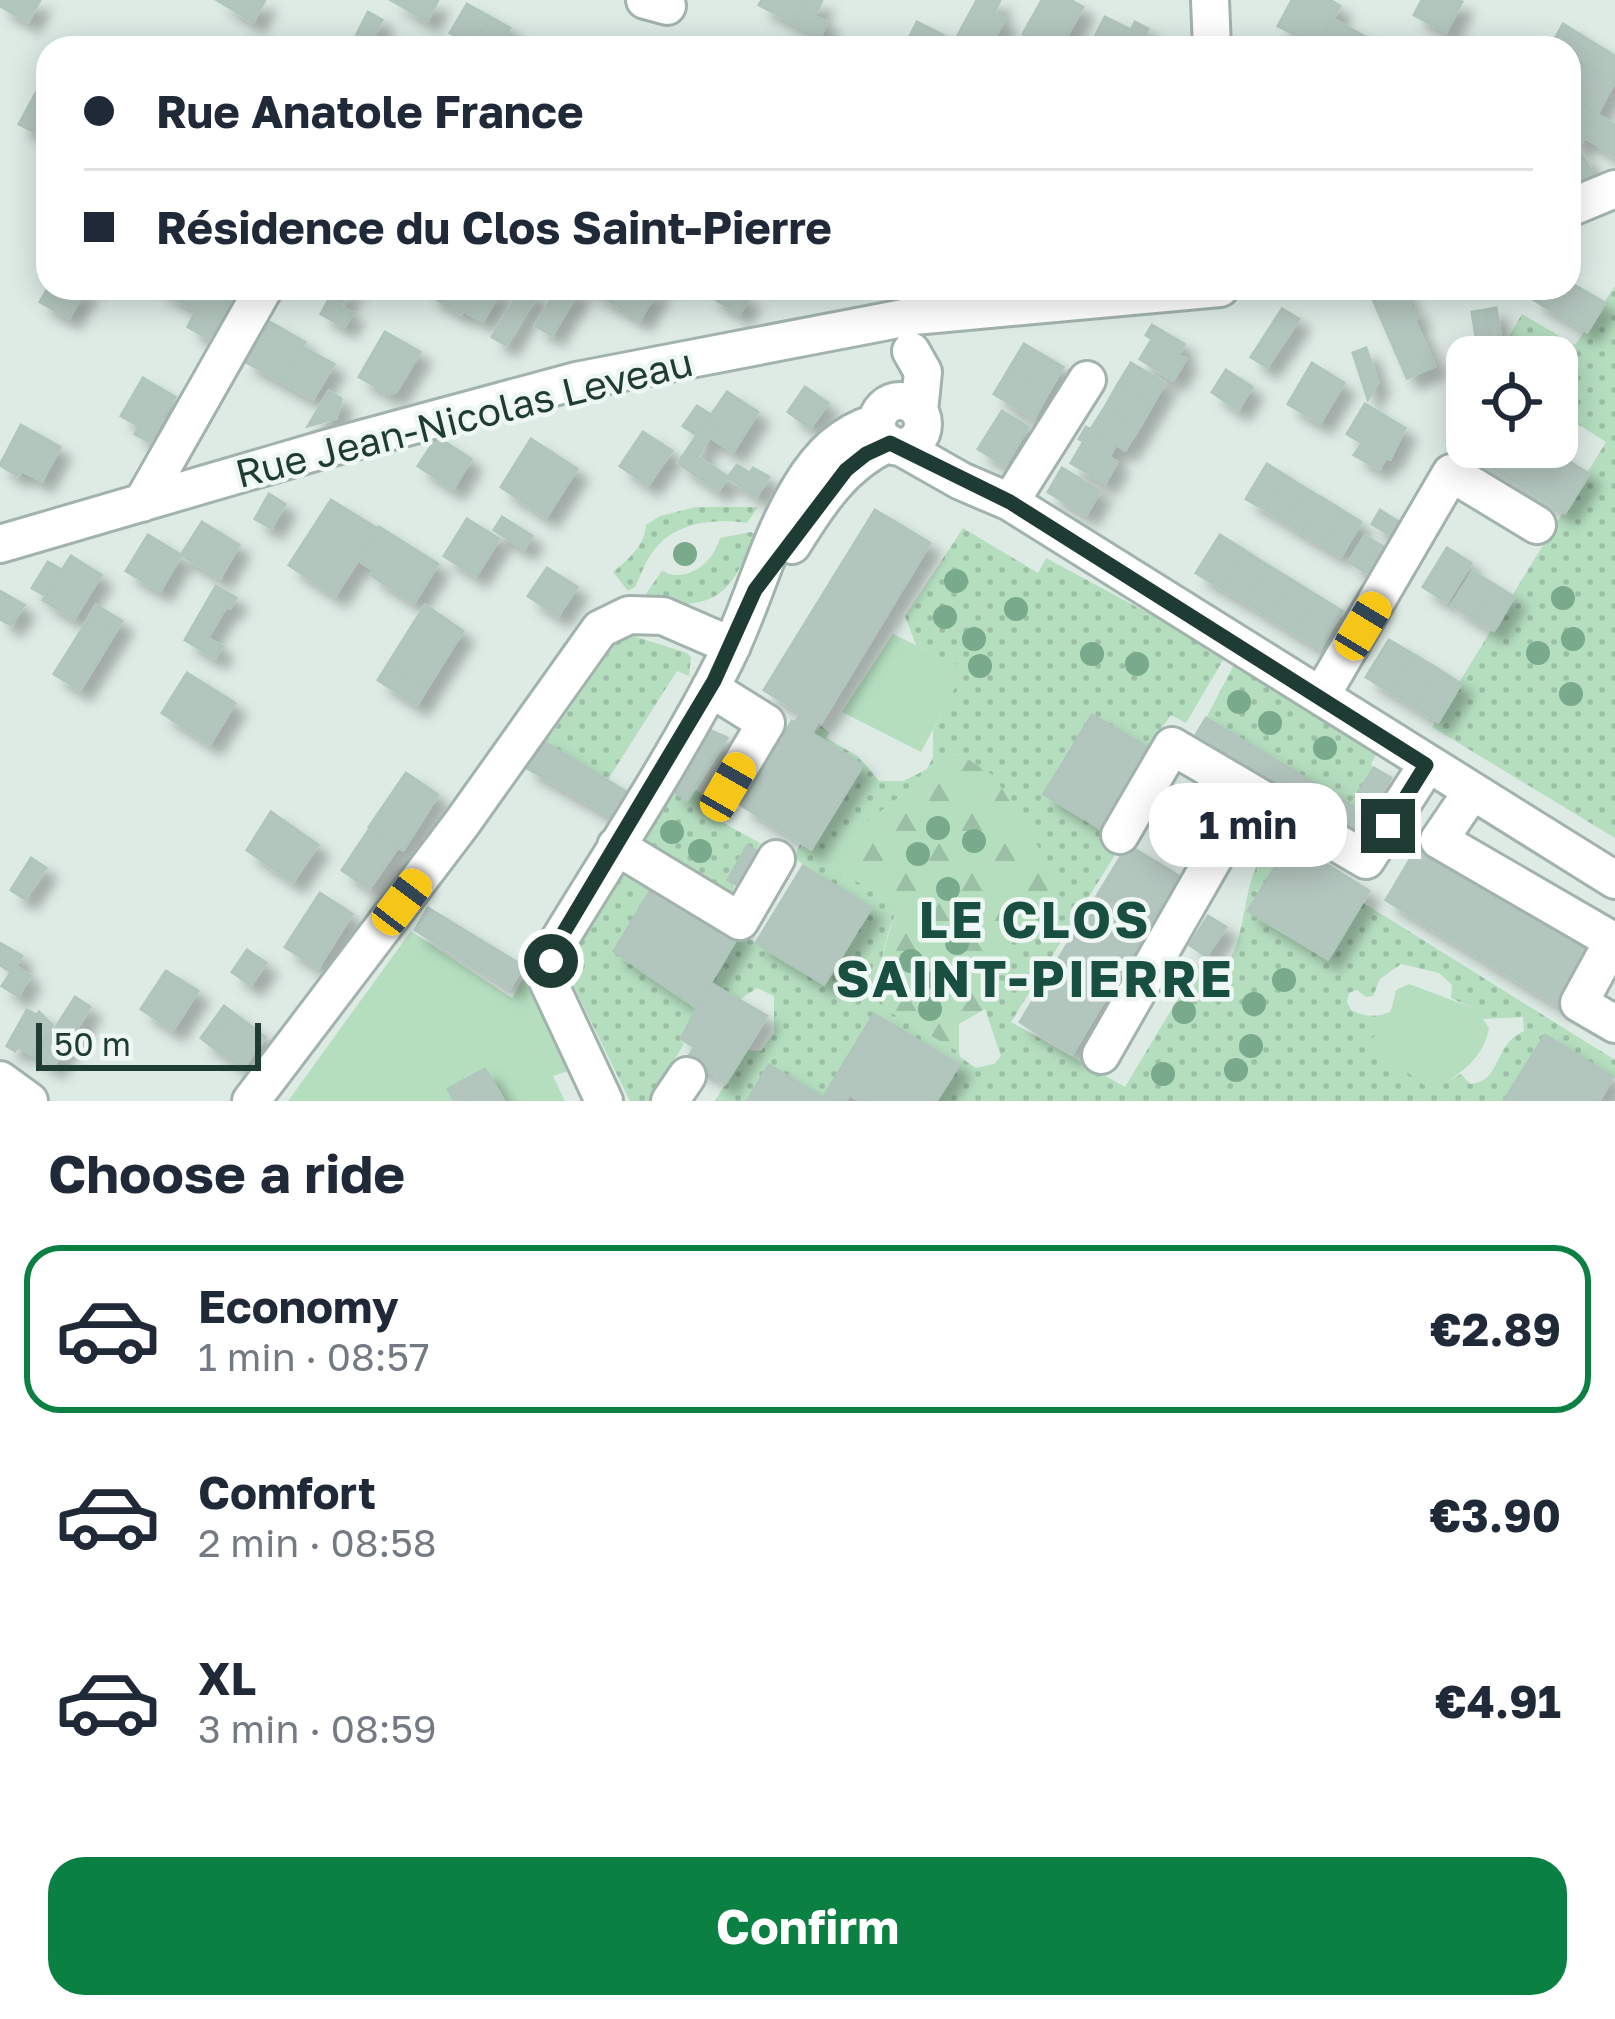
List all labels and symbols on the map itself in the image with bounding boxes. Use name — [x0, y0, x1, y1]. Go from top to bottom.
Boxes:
street label: Rue Jean-Nicolas Leveau — [230, 338, 697, 497]
car — [1329, 586, 1397, 666]
car — [694, 747, 762, 827]
callout: 1 min — [1148, 784, 1346, 868]
route end — [1361, 799, 1415, 853]
car — [366, 862, 438, 942]
district label: LE CLOS SAINT-PIERRE — [835, 888, 1235, 1008]
route start — [524, 934, 578, 988]
scale bar — [36, 1017, 261, 1070]

